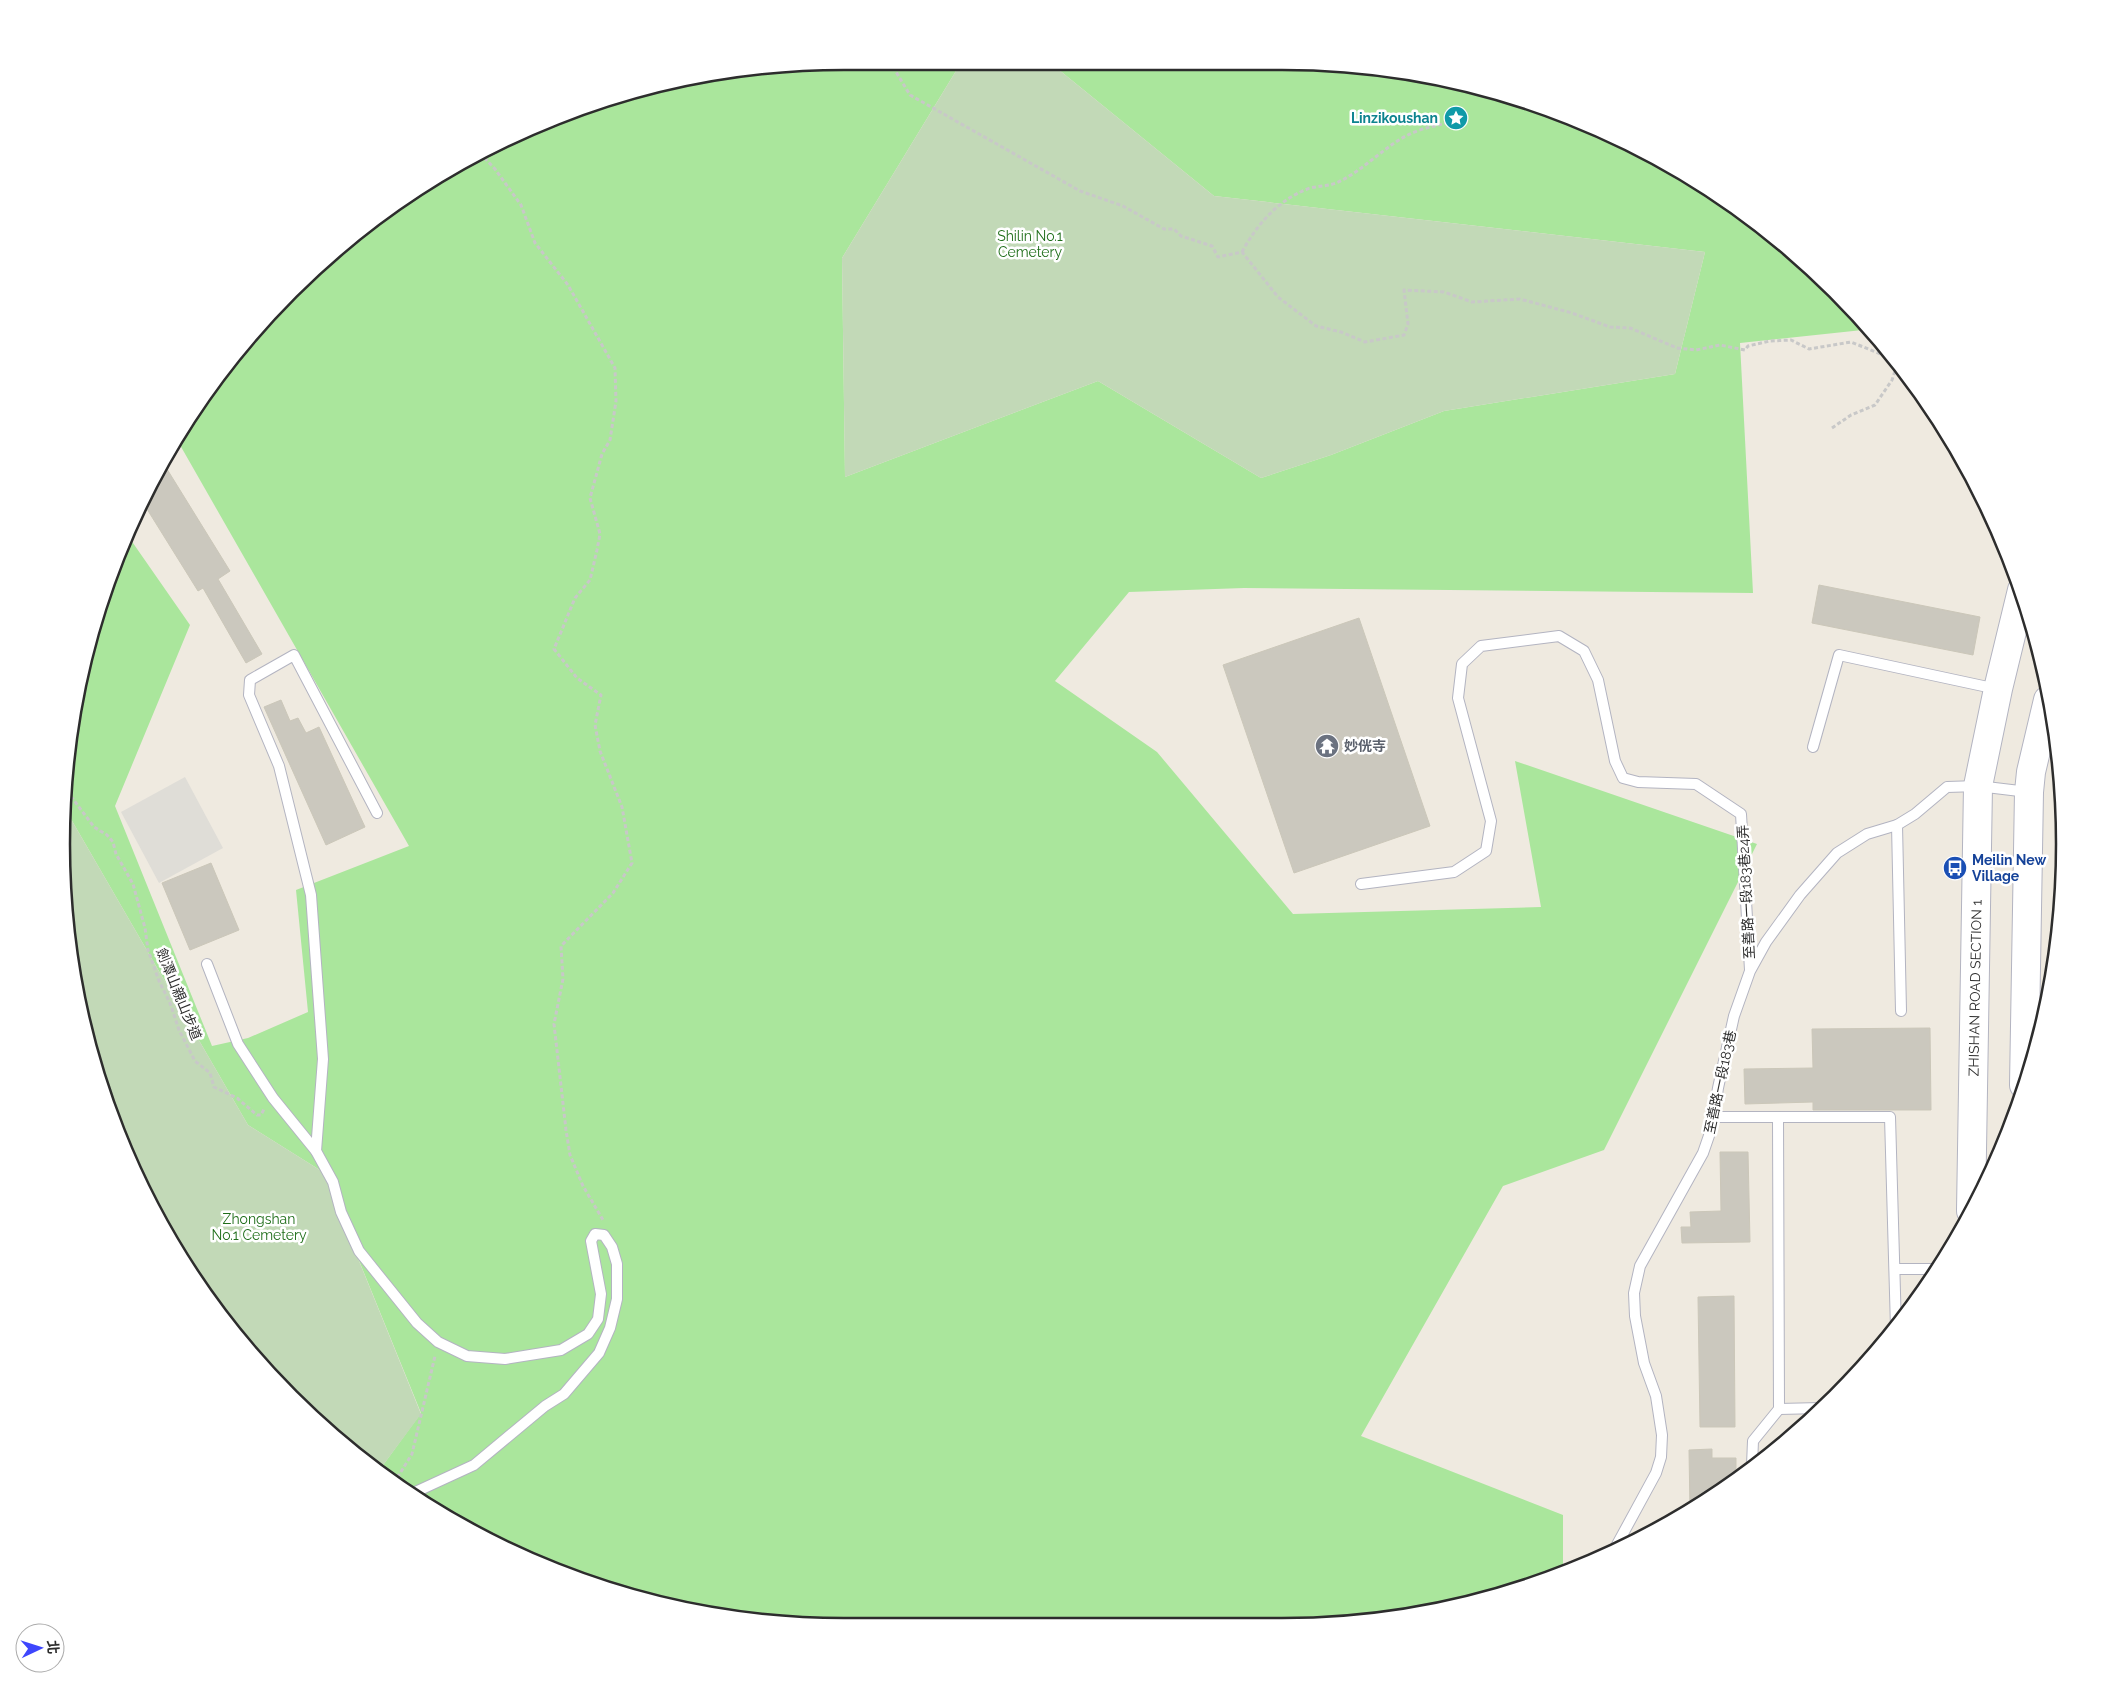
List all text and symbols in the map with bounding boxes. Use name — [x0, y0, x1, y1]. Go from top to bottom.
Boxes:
place icon: Linzikoushan — [1443, 105, 1469, 131]
place label: Linzikoushan — [1351, 110, 1438, 126]
park label: Shilin No.1 Cemetery — [997, 228, 1063, 260]
temple icon: 妙侊寺 — [1314, 733, 1340, 759]
place label: 妙侊寺 — [1344, 738, 1386, 754]
street label: 至善路一段183巷24弄 — [1734, 824, 1758, 960]
place label: Meilin New Village — [1972, 852, 2046, 884]
bus stop icon: Meilin New Village — [1942, 855, 1968, 881]
street label: ZHISHAN ROAD SECTION 1 — [1965, 899, 1985, 1077]
street label: 劍潭山親山步道 — [153, 946, 205, 1042]
street label: 至善路一段183巷 — [1701, 1029, 1739, 1135]
park label: Zhongshan No.1 Cemetery — [211, 1211, 307, 1243]
north arrow — [15, 1623, 65, 1673]
text: 北 — [44, 1640, 61, 1655]

